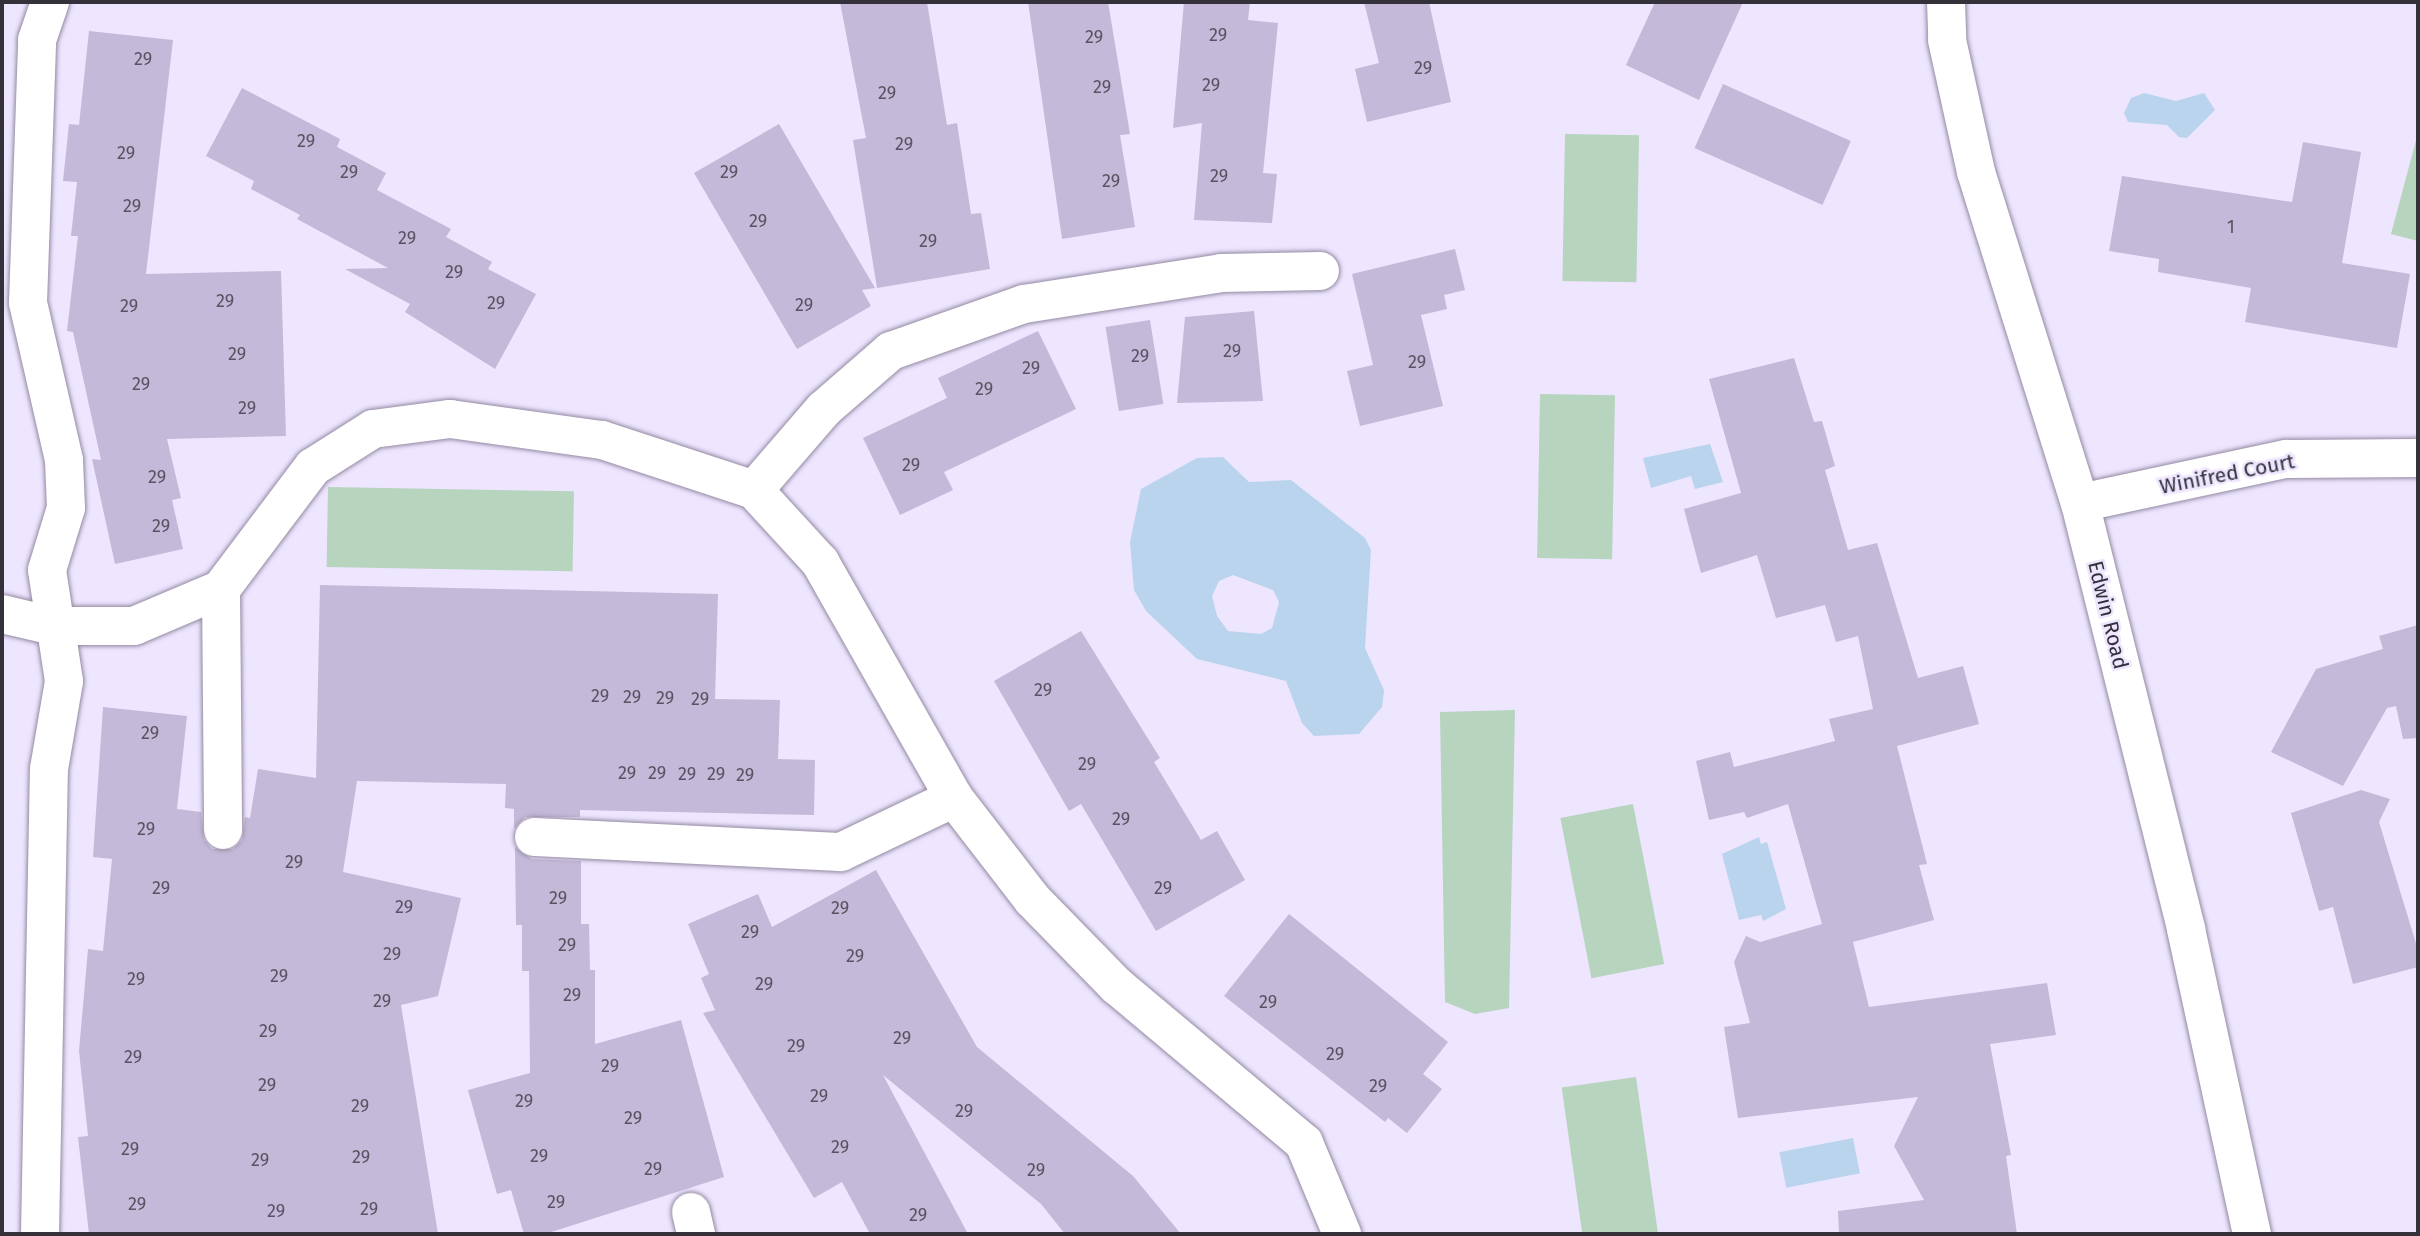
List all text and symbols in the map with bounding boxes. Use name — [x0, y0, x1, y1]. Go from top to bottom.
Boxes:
house number: 29 — [1209, 24, 1227, 46]
house number: 29 — [1085, 26, 1103, 48]
house number: 29 — [134, 48, 152, 70]
house number: 29 — [1414, 57, 1432, 79]
house number: 29 — [1202, 74, 1220, 96]
house number: 29 — [1093, 76, 1111, 98]
house number: 29 — [878, 82, 896, 104]
house number: 29 — [297, 130, 315, 152]
house number: 29 — [895, 133, 913, 155]
house number: 29 — [117, 142, 135, 164]
house number: 29 — [340, 161, 358, 183]
house number: 29 — [720, 161, 738, 183]
house number: 29 — [1210, 165, 1228, 187]
house number: 29 — [1102, 170, 1120, 192]
house number: 29 — [123, 195, 141, 217]
house number: 29 — [749, 210, 767, 232]
house number: 1 — [2227, 216, 2235, 238]
house number: 29 — [398, 227, 416, 249]
house number: 29 — [919, 230, 937, 252]
house number: 29 — [445, 261, 463, 283]
house number: 29 — [216, 290, 234, 312]
house number: 29 — [487, 292, 505, 314]
house number: 29 — [795, 294, 813, 316]
house number: 29 — [120, 295, 138, 317]
house number: 29 — [1223, 340, 1241, 362]
house number: 29 — [228, 343, 246, 365]
house number: 29 — [1131, 345, 1149, 367]
house number: 29 — [1408, 351, 1426, 373]
house number: 29 — [1022, 357, 1040, 379]
house number: 29 — [132, 373, 150, 395]
house number: 29 — [975, 378, 993, 400]
house number: 29 — [238, 397, 256, 419]
street label: Winifred Court — [2157, 449, 2297, 499]
house number: 29 — [902, 454, 920, 476]
house number: 29 — [148, 466, 166, 488]
house number: 29 — [152, 515, 170, 537]
street label: Edwin Road — [2082, 558, 2134, 672]
house number: 29 — [1034, 679, 1052, 701]
house number: 29 — [591, 685, 609, 707]
house number: 29 — [623, 686, 641, 708]
house number: 29 — [656, 687, 674, 709]
house number: 29 — [691, 688, 709, 710]
house number: 29 — [141, 722, 159, 744]
house number: 29 — [1078, 753, 1096, 775]
house number: 29 — [618, 762, 636, 784]
house number: 29 — [648, 762, 666, 784]
house number: 29 — [678, 763, 696, 785]
house number: 29 — [707, 763, 725, 785]
house number: 29 — [736, 764, 754, 786]
house number: 29 — [1112, 808, 1130, 830]
house number: 29 — [137, 818, 155, 840]
house number: 29 — [285, 851, 303, 873]
house number: 29 — [152, 877, 170, 899]
house number: 29 — [1154, 877, 1172, 899]
house number: 29 — [549, 887, 567, 909]
house number: 29 — [395, 896, 413, 918]
house number: 29 — [831, 897, 849, 919]
house number: 29 — [741, 921, 759, 943]
house number: 29 — [558, 934, 576, 956]
house number: 29 — [383, 943, 401, 965]
house number: 29 — [846, 945, 864, 967]
house number: 29 — [270, 965, 288, 987]
house number: 29 — [127, 968, 145, 990]
house number: 29 — [755, 973, 773, 995]
house number: 29 — [563, 984, 581, 1006]
house number: 29 — [373, 990, 391, 1012]
house number: 29 — [1259, 991, 1277, 1013]
house number: 29 — [259, 1020, 277, 1042]
house number: 29 — [893, 1027, 911, 1049]
house number: 29 — [787, 1035, 805, 1057]
house number: 29 — [1326, 1043, 1344, 1065]
house number: 29 — [124, 1046, 142, 1068]
house number: 29 — [601, 1055, 619, 1077]
house number: 29 — [258, 1074, 276, 1096]
house number: 29 — [1369, 1075, 1387, 1097]
house number: 29 — [810, 1085, 828, 1107]
house number: 29 — [515, 1090, 533, 1112]
house number: 29 — [351, 1095, 369, 1117]
house number: 29 — [955, 1100, 973, 1122]
house number: 29 — [624, 1107, 642, 1129]
house number: 29 — [831, 1136, 849, 1158]
house number: 29 — [121, 1138, 139, 1160]
house number: 29 — [530, 1145, 548, 1167]
house number: 29 — [352, 1146, 370, 1168]
house number: 29 — [251, 1149, 269, 1171]
house number: 29 — [644, 1158, 662, 1180]
house number: 29 — [1027, 1159, 1045, 1181]
house number: 29 — [547, 1191, 565, 1213]
house number: 29 — [128, 1193, 146, 1215]
house number: 29 — [360, 1198, 378, 1220]
house number: 29 — [267, 1200, 285, 1222]
house number: 29 — [909, 1204, 927, 1226]

